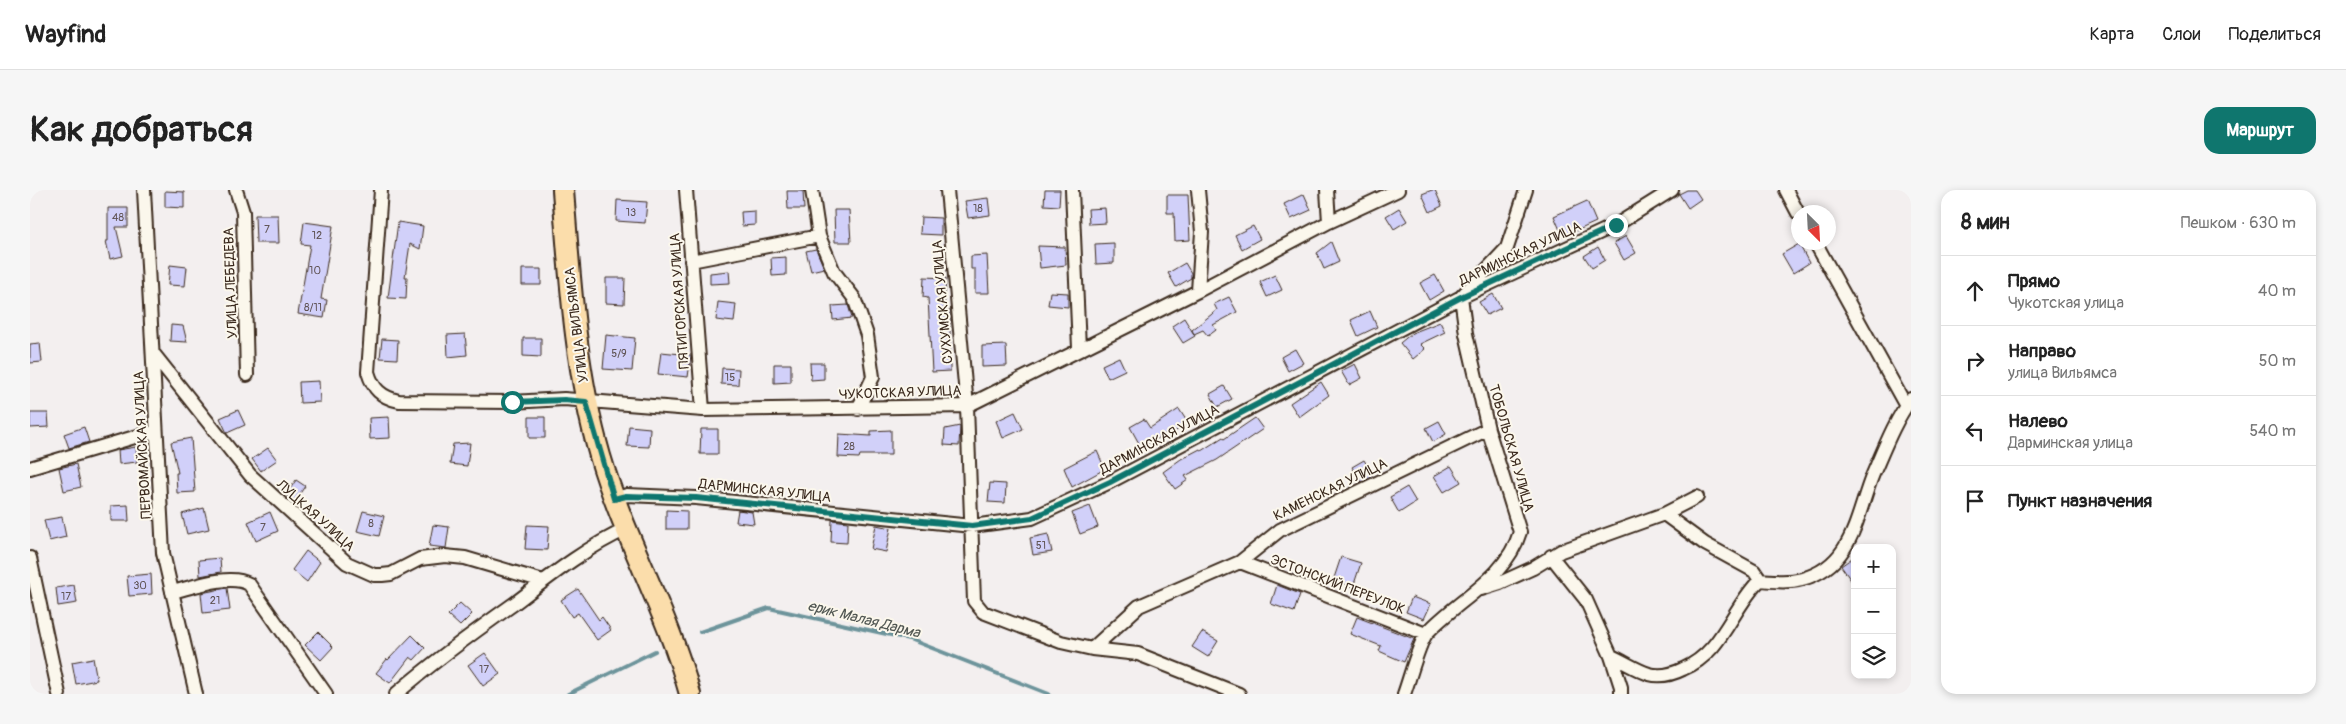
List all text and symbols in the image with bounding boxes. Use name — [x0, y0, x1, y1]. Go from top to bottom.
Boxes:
text: Wayfind — [25, 20, 106, 49]
text: Карта — [2090, 23, 2134, 46]
text: Слои — [2162, 23, 2200, 46]
text: Поделиться — [2228, 23, 2321, 46]
button: Маршрут — [2204, 107, 2316, 154]
text: Как добраться — [30, 108, 253, 152]
house number: 18 — [973, 202, 983, 215]
north arrow — [1791, 205, 1836, 250]
house number: 13 — [626, 206, 636, 219]
text: 8 мин — [1961, 209, 2010, 236]
house number: 48 — [112, 211, 124, 224]
text: Пешком · 630 m — [2181, 213, 2296, 233]
route end — [1605, 214, 1628, 237]
street label: ДАРМИНСКАЯ УЛИЦА — [1455, 218, 1584, 290]
house number: 7 — [264, 223, 270, 236]
street label: УЛИЦА ЛЕБЕДЕВА — [220, 227, 241, 339]
house number: 12 — [312, 229, 322, 242]
street label: ПЯТИГОРСКАЯ УЛИЦА — [666, 232, 693, 370]
street label: СУХУМСКАЯ УЛИЦА — [929, 239, 956, 365]
house number: 10 — [309, 264, 321, 277]
street label: УЛИЦА ВИЛЬЯМСА — [561, 266, 592, 384]
text: Прямо — [2008, 269, 2060, 293]
icon: ahead — [1961, 277, 1989, 305]
text: 40 m — [2258, 281, 2296, 301]
text: Чукотская улица — [2008, 293, 2124, 313]
house number: 8/11 — [304, 301, 322, 314]
text: Направо — [2008, 339, 2076, 363]
house number: 5/9 — [611, 347, 627, 360]
icon: right — [1961, 347, 1989, 375]
text: 50 m — [2259, 351, 2296, 371]
text: улица Вильямса — [2008, 363, 2117, 383]
street label: ПЕРВОМАЙСКАЯ УЛИЦА — [130, 371, 155, 519]
house number: 15 — [725, 371, 735, 384]
street label: ЧУКОТСКАЯ УЛИЦА — [838, 382, 962, 403]
street label: ТОБОЛЬСКАЯ УЛИЦА — [1485, 382, 1538, 514]
route start — [501, 391, 524, 414]
street label: ДАРМИНСКАЯ УЛИЦА — [1096, 401, 1222, 479]
text: Налево — [2008, 409, 2068, 433]
icon: left — [1961, 417, 1989, 445]
text: 540 m — [2249, 421, 2296, 441]
text: Дарминская улица — [2008, 433, 2133, 453]
house number: 28 — [843, 440, 855, 453]
street label: КАМЕНСКАЯ УЛИЦА — [1271, 455, 1390, 524]
street label: ЛУЦКАЯ УЛИЦА — [272, 475, 358, 555]
street label: ДАРМИНСКАЯ УЛИЦА — [697, 475, 832, 506]
icon: arrive — [1961, 487, 1989, 515]
text: Пункт назначения — [2008, 489, 2152, 513]
house number: 8 — [368, 517, 374, 530]
house number: 7 — [260, 521, 266, 534]
house number: 51 — [1036, 539, 1046, 552]
map controls — [1851, 544, 1896, 679]
button: + — [1851, 544, 1896, 589]
street label: ЭСТОНСКИЙ ПЕРЕУЛОК — [1268, 551, 1408, 618]
house number: 30 — [133, 579, 147, 592]
button: − — [1851, 589, 1896, 634]
house number: 17 — [61, 590, 71, 603]
house number: 21 — [210, 594, 220, 607]
water label: ерик Малая Дарма — [806, 596, 923, 643]
button: layers — [1851, 634, 1896, 679]
house number: 17 — [479, 663, 489, 676]

